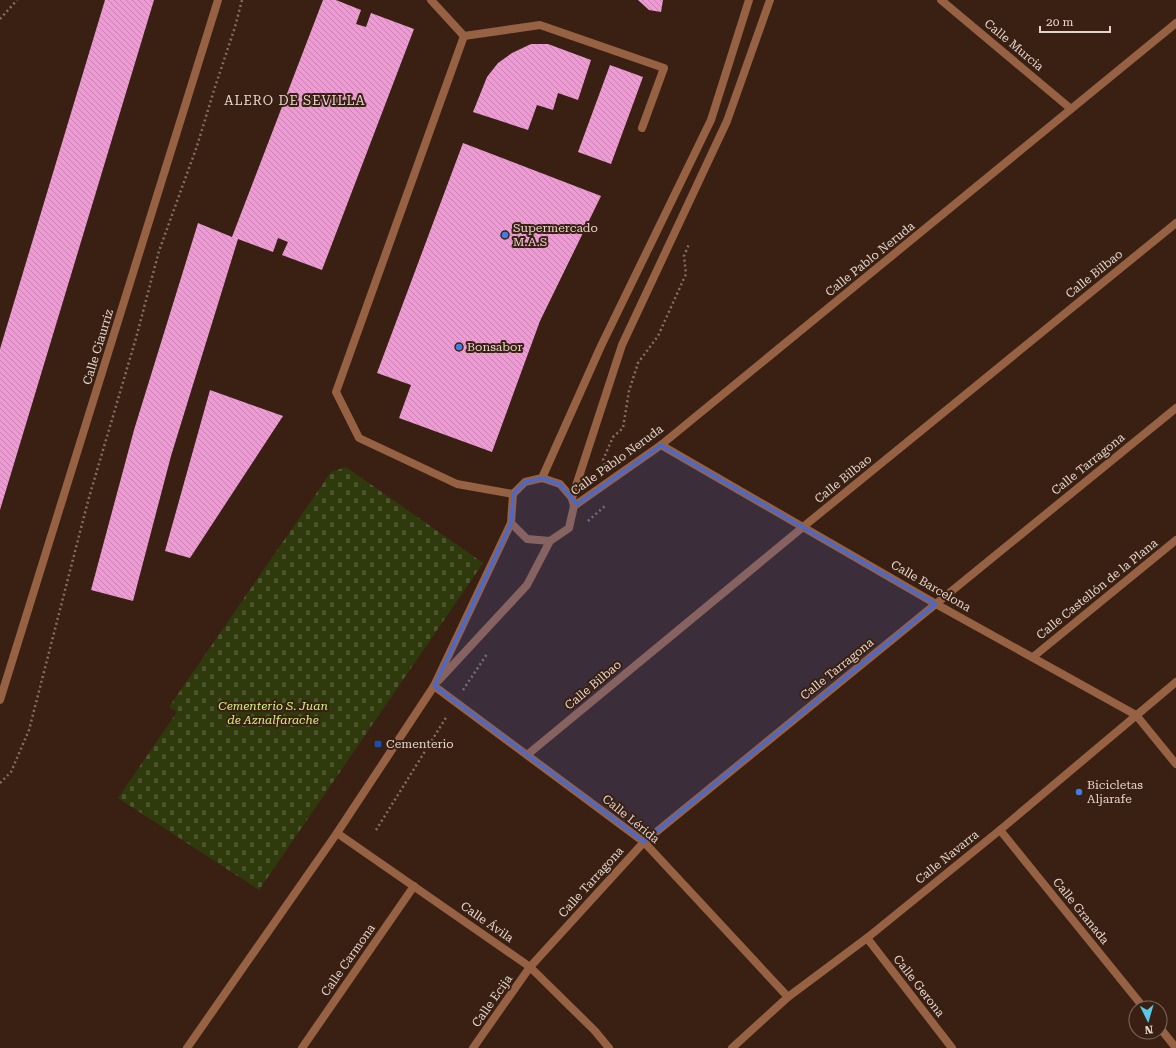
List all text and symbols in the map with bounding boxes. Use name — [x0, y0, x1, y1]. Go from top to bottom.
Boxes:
scale bar — [1040, 8, 1110, 34]
text: 20 m — [1046, 15, 1073, 29]
street label: Calle Murcia — [982, 16, 1047, 74]
district label: ALERO DE SEVILLA — [224, 93, 366, 108]
street label: Calle Pablo Neruda — [823, 218, 918, 299]
place label: Supermercado M.A.S — [513, 221, 598, 249]
marker: Supermercado M.A.S — [500, 230, 510, 240]
street label: Calle Bilbao — [1063, 247, 1125, 301]
street label: Calle Ciaurriz — [80, 307, 116, 386]
place label: Bonsabor — [467, 340, 522, 354]
marker: Bonsabor — [454, 342, 464, 352]
street label: Calle Pablo Neruda — [568, 422, 666, 498]
street label: Calle Tarragona — [1049, 430, 1128, 498]
street label: Calle Bilbao — [812, 452, 874, 506]
street label: Calle Castellón de la Plana — [1034, 535, 1161, 642]
street label: Calle Barcelona — [889, 557, 974, 615]
street label: Calle Tarragona — [798, 635, 877, 703]
street label: Calle Bilbao — [562, 657, 624, 713]
park label: Cementerio S. Juan de Aznalfarache — [218, 699, 328, 727]
place label: Cementerio — [386, 737, 454, 751]
marker: Cementerio — [373, 739, 383, 749]
place label: Bicicletas Aljarafe — [1087, 778, 1143, 806]
marker: Bicicletas Aljarafe — [1074, 787, 1084, 797]
street label: Calle Lérida — [600, 792, 663, 847]
street label: Calle Navarra — [913, 827, 982, 887]
street label: Calle Tarragona — [556, 843, 627, 920]
street label: Calle Granada — [1050, 875, 1112, 947]
street label: Calle Ávila — [458, 899, 516, 946]
street label: Calle Carmona — [318, 921, 378, 999]
street label: Calle Gerona — [890, 952, 948, 1020]
street label: Calle Ecija — [469, 972, 515, 1030]
north arrow — [1128, 1000, 1168, 1040]
text: N — [1144, 1023, 1154, 1036]

